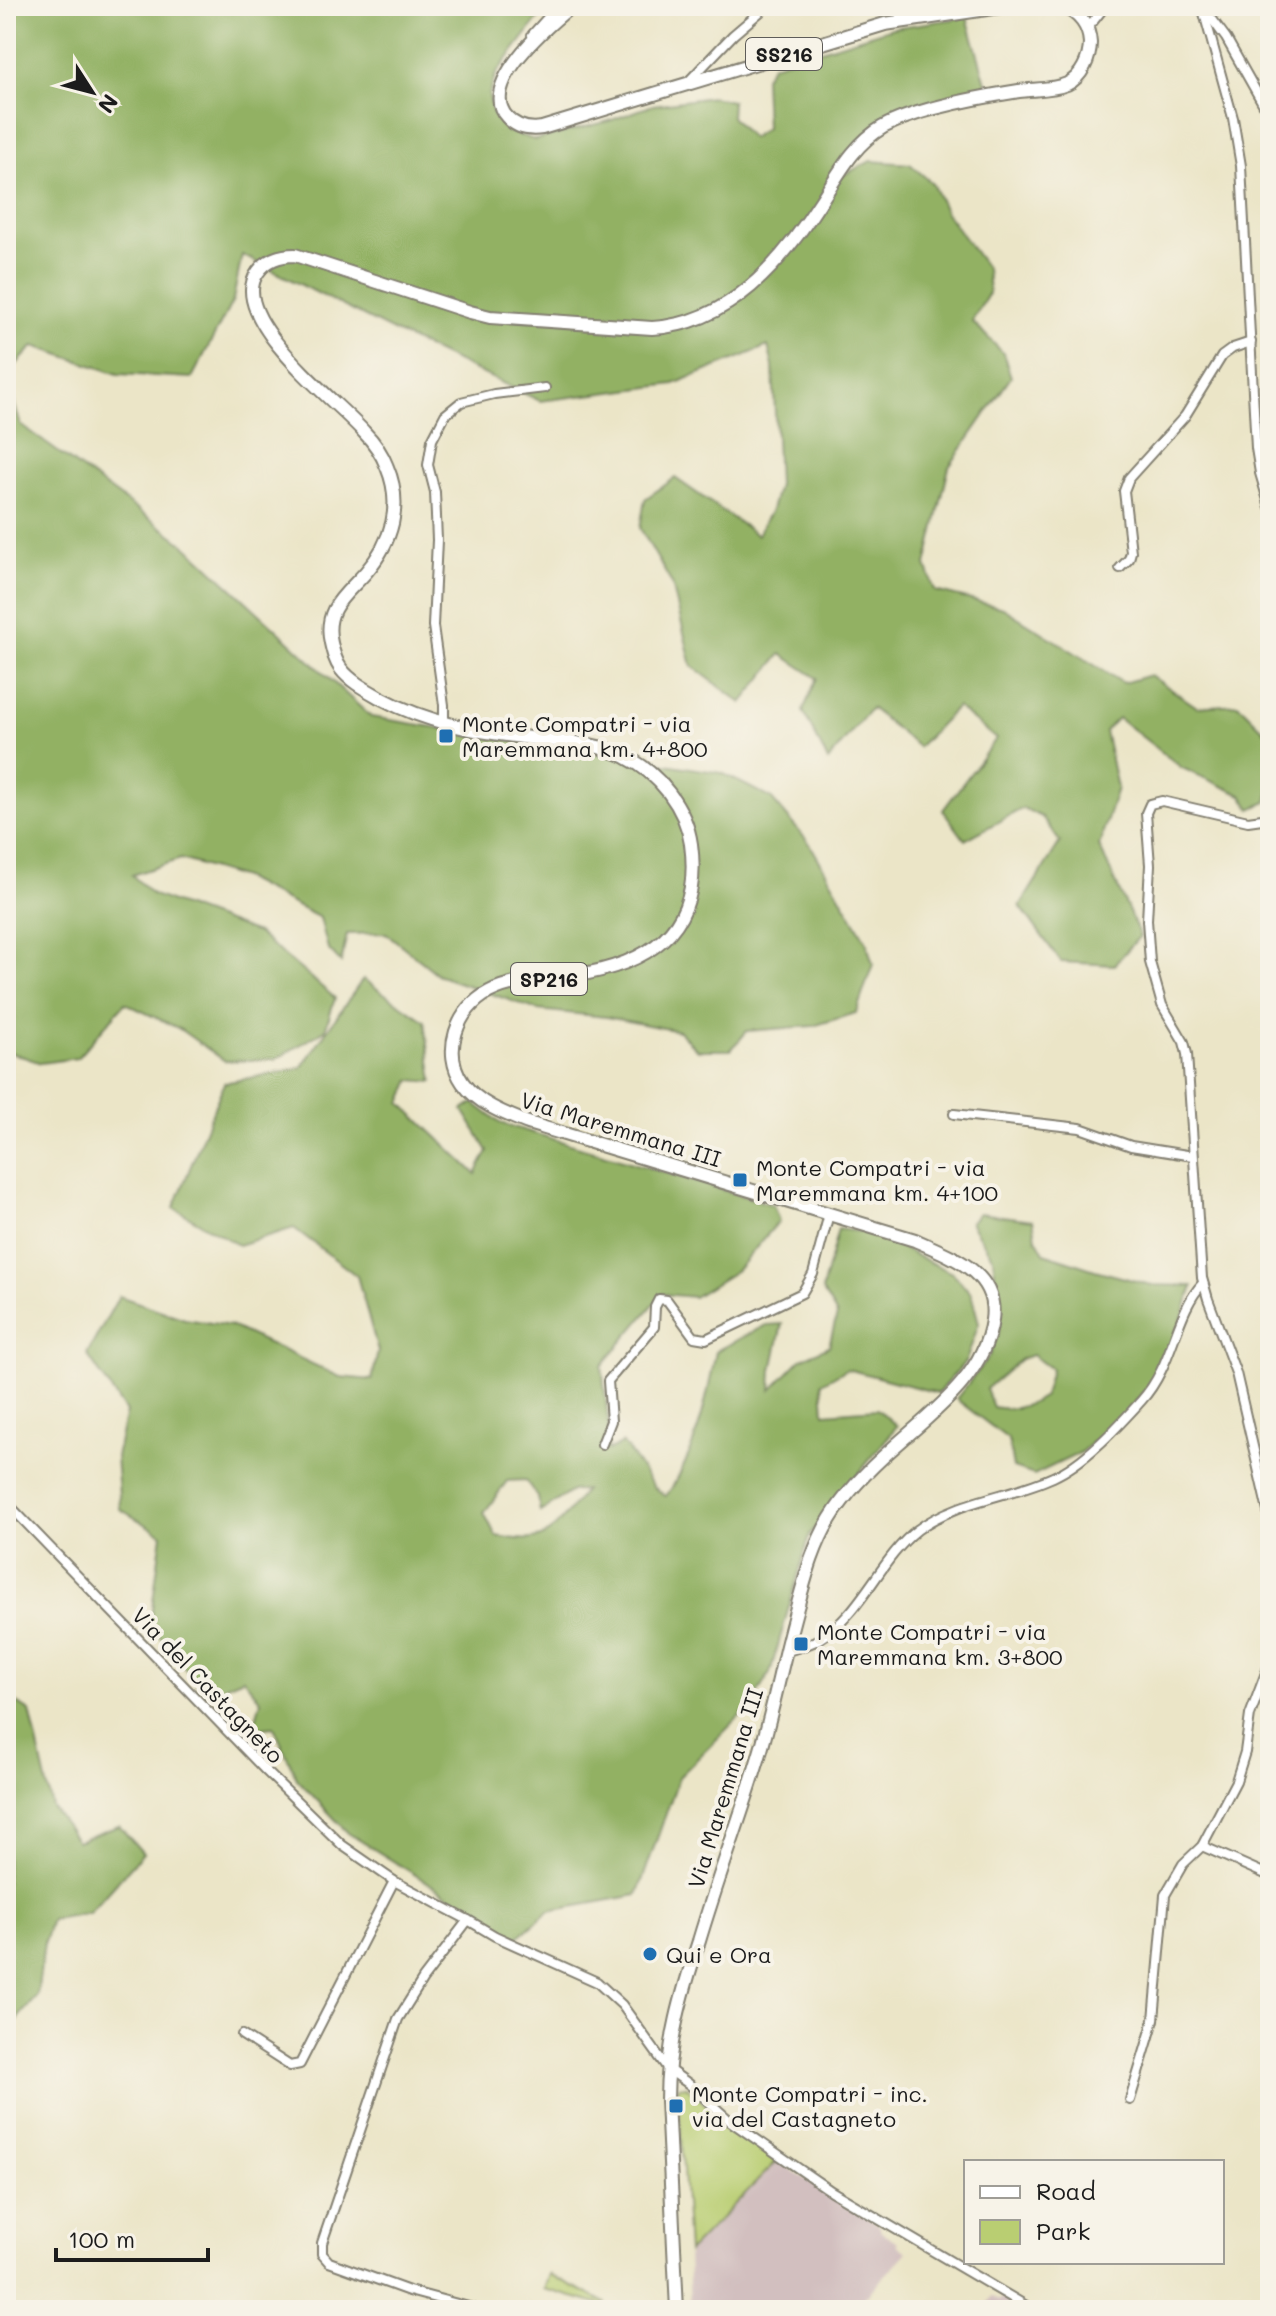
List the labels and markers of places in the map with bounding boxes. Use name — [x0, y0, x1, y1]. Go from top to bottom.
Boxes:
place label: Monte Compatri - via Maremmana km. 4+800 — [462, 709, 708, 763]
marker: Monte Compatri - via Maremmana km. 4+800 — [437, 727, 455, 745]
place label: Monte Compatri - via Maremmana km. 4+100 — [756, 1153, 998, 1207]
marker: Monte Compatri - via Maremmana km. 4+100 — [731, 1171, 749, 1189]
place label: Monte Compatri - via Maremmana km. 3+800 — [817, 1617, 1063, 1671]
marker: Monte Compatri - via Maremmana km. 3+800 — [792, 1635, 810, 1653]
place label: Qui e Ora — [666, 1940, 772, 1969]
marker: Qui e Ora — [641, 1945, 659, 1963]
place label: Monte Compatri - inc. via del Castagneto — [692, 2079, 928, 2133]
marker: Monte Compatri - inc. via del Castagneto — [667, 2097, 685, 2115]

